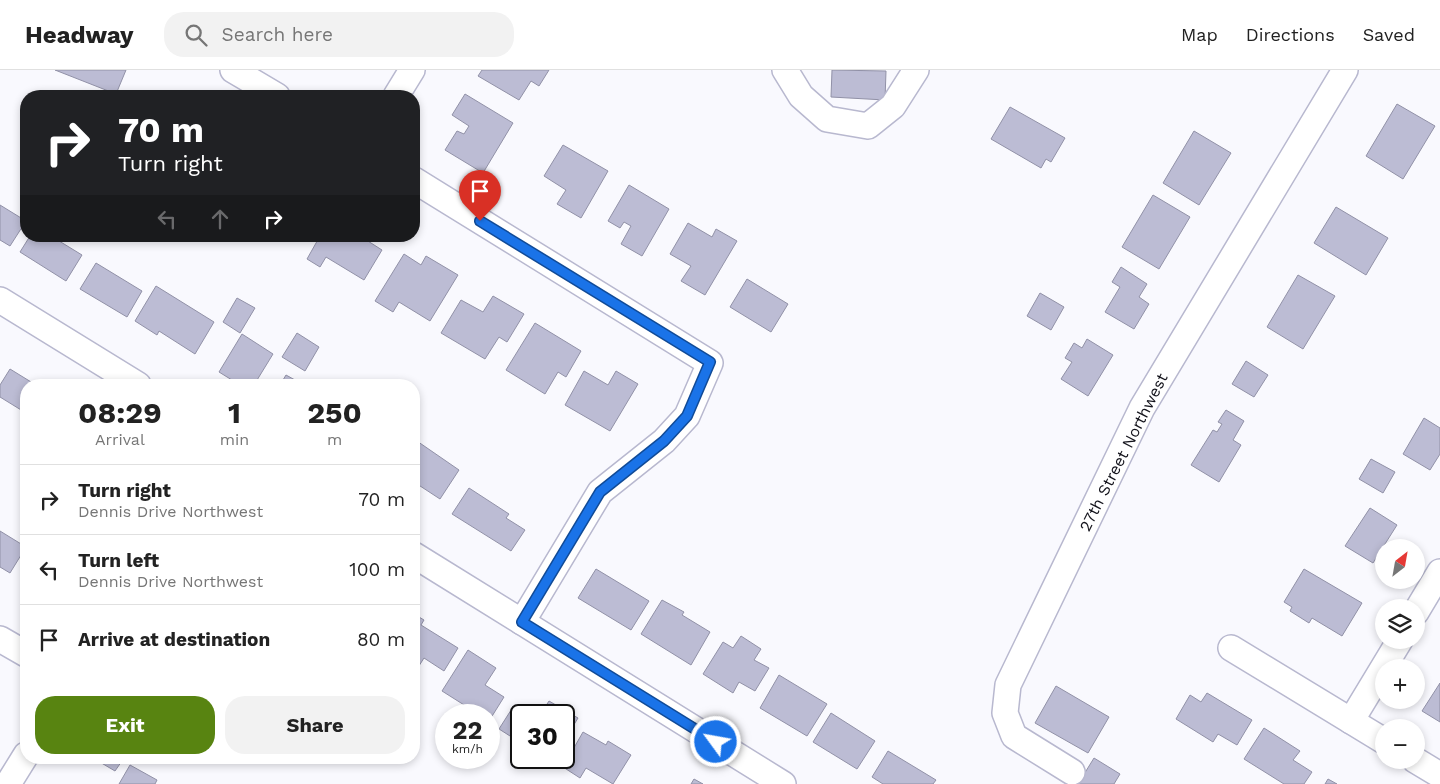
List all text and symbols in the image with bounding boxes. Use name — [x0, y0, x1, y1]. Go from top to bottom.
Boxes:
search box — [164, 12, 514, 57]
text: Headway — [25, 21, 134, 49]
icon: search — [182, 21, 210, 49]
text: Search here — [222, 23, 333, 46]
text: Map — [1181, 24, 1218, 45]
text: Directions — [1246, 24, 1335, 45]
text: Saved — [1363, 24, 1415, 45]
text: 70 m — [118, 109, 204, 151]
icon: right — [35, 110, 100, 175]
text: Turn right — [118, 151, 223, 176]
pin — [459, 170, 501, 221]
icon: arrive — [466, 177, 494, 205]
icon: left — [153, 205, 181, 233]
icon: ahead — [206, 205, 234, 233]
icon: right — [259, 205, 287, 233]
street label: 27th Street Northwest — [1075, 370, 1172, 534]
text: 08:29 — [78, 395, 162, 430]
text: 1 — [228, 395, 241, 430]
text: 250 — [307, 395, 362, 430]
text: Arrival — [95, 430, 145, 449]
text: min — [220, 430, 249, 449]
text: m — [327, 430, 342, 449]
text: Turn right — [78, 479, 171, 502]
icon: right — [35, 486, 63, 514]
text: 70 m — [358, 488, 405, 511]
text: Dennis Drive Northwest — [78, 502, 263, 521]
north arrow — [1375, 539, 1425, 589]
map controls — [1375, 539, 1425, 769]
text: Turn left — [78, 549, 159, 572]
icon: left — [35, 556, 63, 584]
text: 100 m — [349, 558, 405, 581]
text: Dennis Drive Northwest — [78, 572, 263, 591]
button: layers — [1375, 599, 1425, 649]
icon: arrive — [35, 626, 63, 654]
text: Arrive at destination — [78, 628, 270, 651]
text: 80 m — [357, 628, 405, 651]
button: + — [1375, 659, 1425, 709]
button: Exit — [35, 696, 215, 754]
button: Share — [225, 696, 405, 754]
speed limit sign: 30 — [510, 704, 575, 769]
position arrow — [689, 715, 741, 767]
text: 22 — [453, 716, 482, 745]
button: − — [1375, 719, 1425, 769]
text: km/h — [452, 742, 483, 756]

